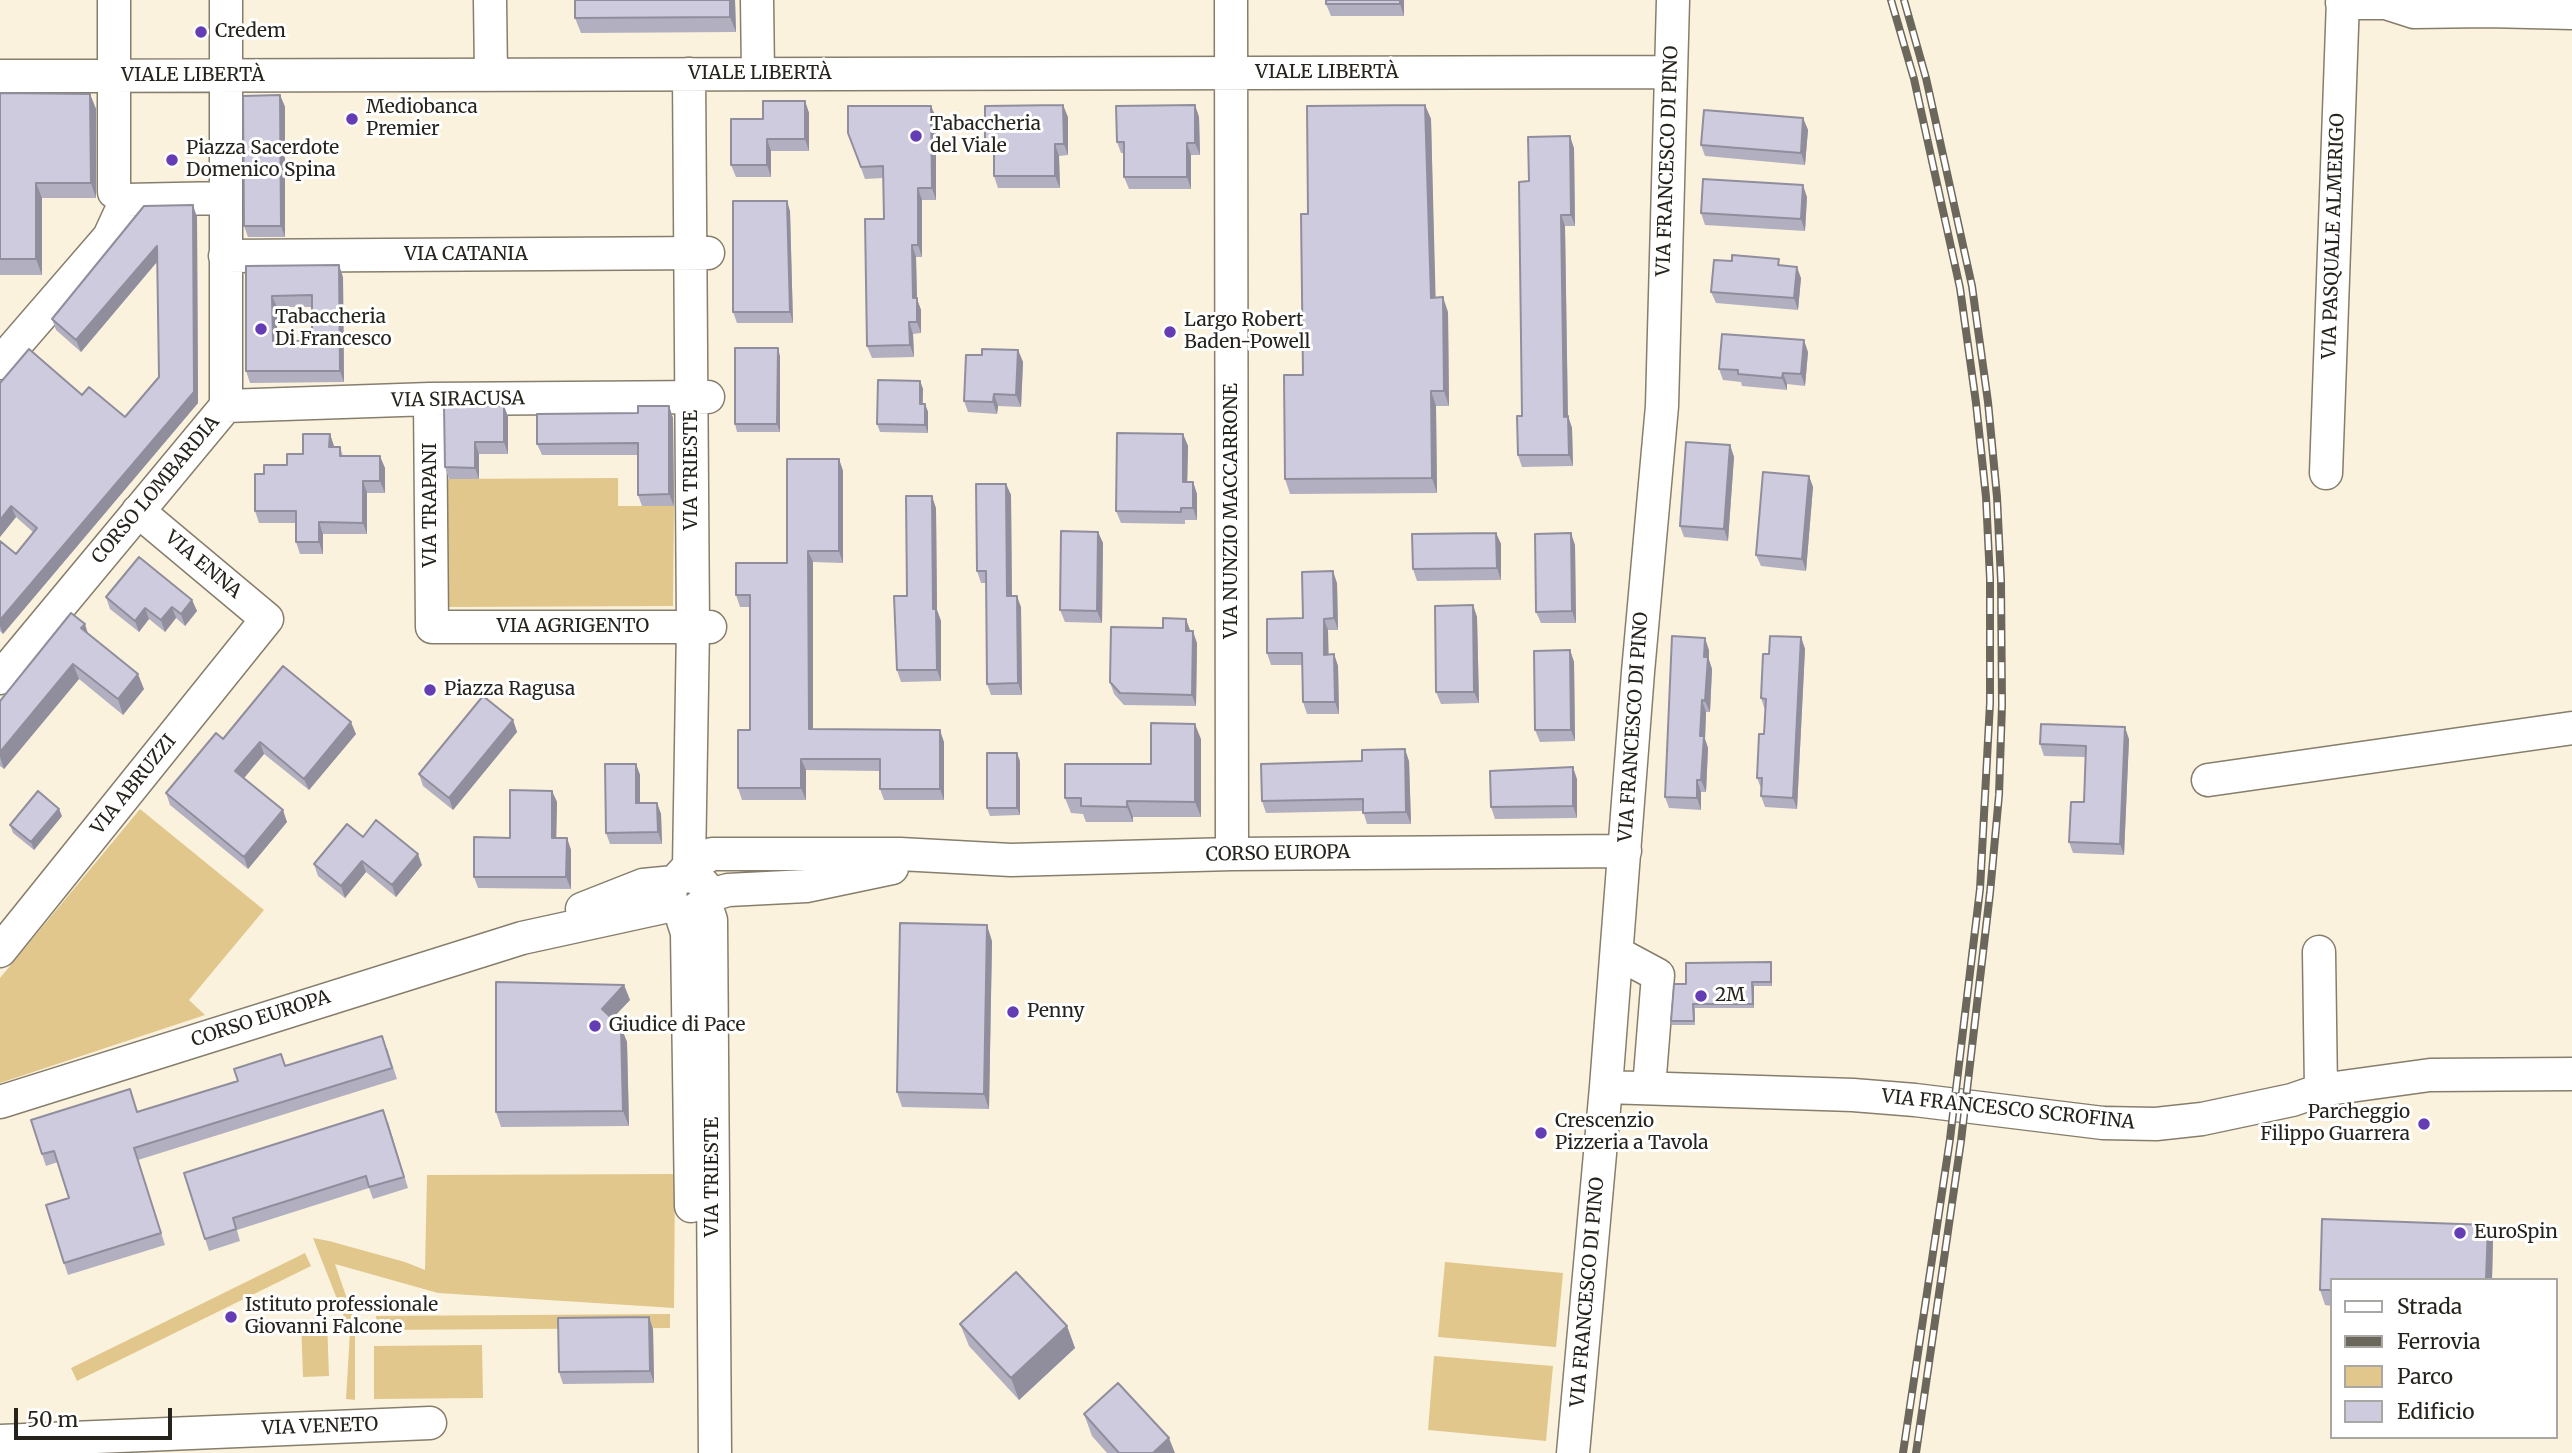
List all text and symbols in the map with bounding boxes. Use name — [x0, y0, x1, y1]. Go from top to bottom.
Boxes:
place label: Credem — [215, 21, 286, 43]
marker: Credem — [193, 24, 209, 40]
street label: VIA FRANCESCO DI PINO — [1653, 45, 1683, 277]
street label: VIALE LIBERTÀ — [1255, 62, 1399, 84]
street label: VIALE LIBERTÀ — [688, 63, 832, 85]
street label: VIALE LIBERTÀ — [121, 65, 265, 87]
place label: Mediobanca Premier — [366, 97, 478, 141]
marker: Mediobanca Premier — [344, 111, 360, 127]
street label: VIA PASQUALE ALMERIGO — [2318, 113, 2350, 359]
place label: Tabaccheria del Viale — [930, 114, 1041, 158]
marker: Tabaccheria del Viale — [908, 128, 924, 144]
place label: Piazza Sacerdote Domenico Spina — [186, 138, 339, 182]
marker: Piazza Sacerdote Domenico Spina — [164, 152, 180, 168]
street label: VIA CATANIA — [404, 244, 528, 266]
place label: Tabaccheria Di Francesco — [275, 307, 391, 351]
place label: Largo Robert Baden-Powell — [1184, 310, 1310, 354]
marker: Tabaccheria Di Francesco — [253, 321, 269, 337]
marker: Largo Robert Baden-Powell — [1162, 324, 1178, 340]
street label: VIA NUNZIO MACCARRONE — [1221, 383, 1243, 639]
street label: VIA SIRACUSA — [391, 387, 525, 413]
street label: VIA TRIESTE — [681, 410, 703, 530]
street label: CORSO LOMBARDIA — [87, 411, 225, 569]
street label: VIA TRAPANI — [420, 443, 442, 567]
street label: VIA ENNA — [160, 526, 246, 604]
street label: VIA FRANCESCO DI PINO — [1615, 611, 1653, 843]
street label: VIA AGRIGENTO — [497, 616, 649, 638]
place label: Piazza Ragusa — [444, 679, 575, 701]
marker: Piazza Ragusa — [422, 682, 438, 698]
street label: VIA ABRUZZI — [87, 730, 181, 840]
street label: CORSO EUROPA — [1205, 841, 1351, 867]
place label: 2M — [1715, 985, 1745, 1007]
street label: CORSO EUROPA — [189, 986, 333, 1052]
marker: 2M — [1693, 988, 1709, 1004]
place label: Penny — [1027, 1001, 1085, 1023]
marker: Penny — [1005, 1004, 1021, 1020]
place label: Giudice di Pace — [609, 1015, 746, 1037]
marker: Giudice di Pace — [587, 1018, 603, 1034]
street label: VIA FRANCESCO SCROFINA — [1880, 1085, 2136, 1135]
place label: Parcheggio Filippo Guarrera — [2260, 1102, 2410, 1146]
place label: Crescenzio Pizzeria a Tavola — [1555, 1111, 1708, 1155]
marker: Parcheggio Filippo Guarrera — [2416, 1116, 2432, 1132]
street label: VIA TRIESTE — [702, 1117, 724, 1237]
marker: Crescenzio Pizzeria a Tavola — [1533, 1125, 1549, 1141]
street label: VIA FRANCESCO DI PINO — [1567, 1176, 1609, 1408]
place label: EuroSpin — [2474, 1222, 2558, 1244]
marker: EuroSpin — [2452, 1225, 2468, 1241]
legend — [2330, 1278, 2558, 1439]
text: Strada — [2397, 1293, 2462, 1320]
place label: Istituto professionale Giovanni Falcone — [245, 1295, 438, 1339]
marker: Istituto professionale Giovanni Falcone — [223, 1309, 239, 1325]
text: Ferrovia — [2397, 1328, 2481, 1355]
text: Parco — [2397, 1363, 2453, 1390]
scale bar — [18, 1394, 175, 1438]
text: Edificio — [2397, 1398, 2474, 1425]
text: 50 m — [27, 1406, 78, 1433]
street label: VIA VENETO — [261, 1414, 379, 1440]

